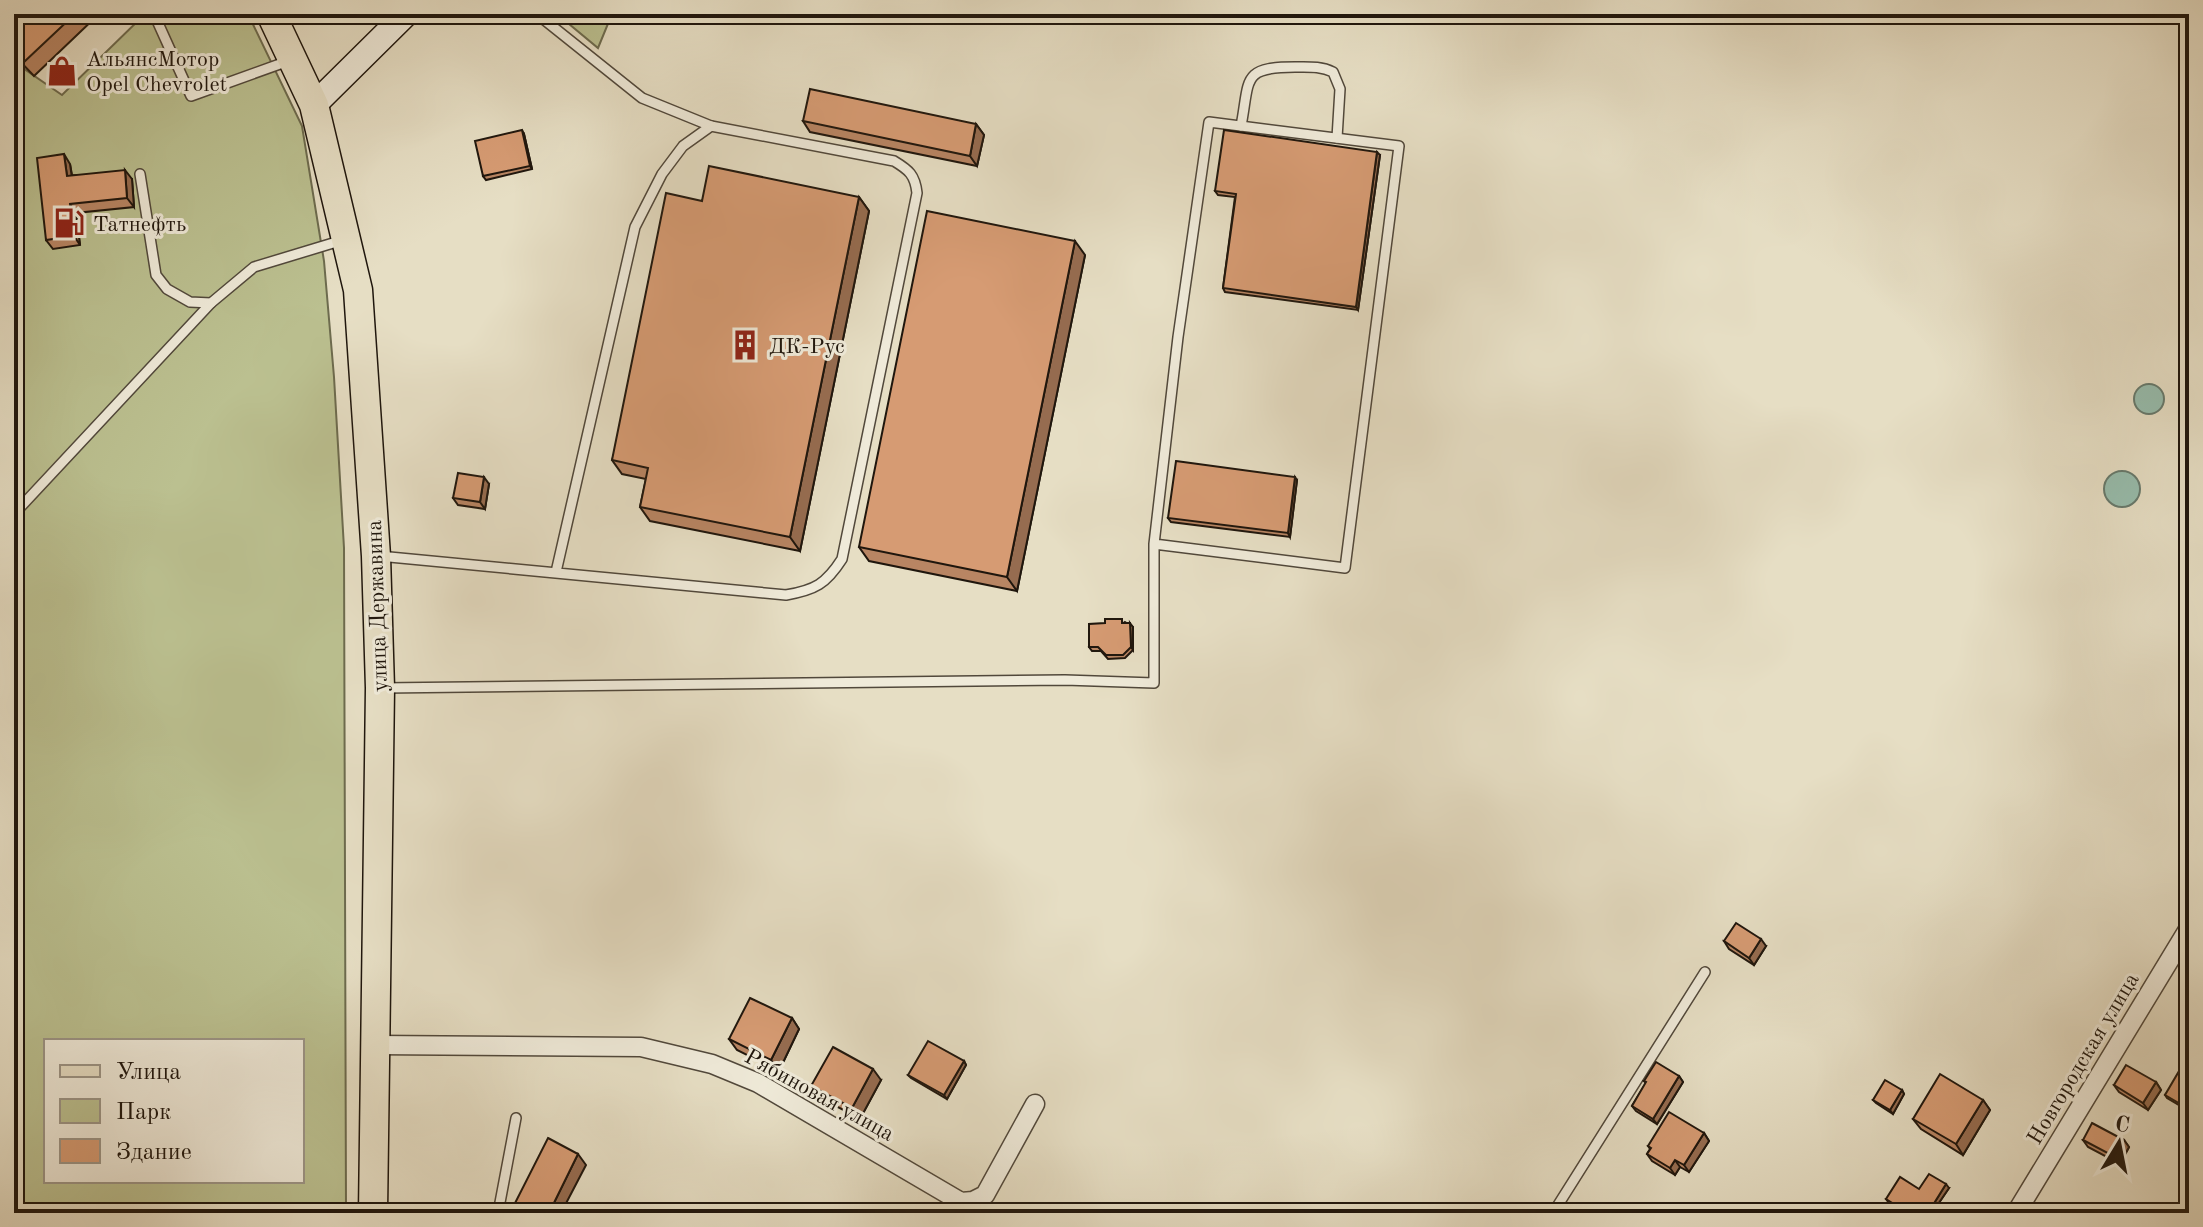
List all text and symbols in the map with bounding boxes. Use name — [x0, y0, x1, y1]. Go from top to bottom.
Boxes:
place label: АльянсМотор Opel Chevrolet — [86, 49, 227, 96]
shop icon: АльянсМотор Opel Chevrolet — [45, 54, 79, 88]
fuel station icon: Татнефть — [52, 206, 86, 240]
place label: Татнефть — [93, 214, 186, 236]
building icon: ДК-Рус — [728, 328, 762, 362]
place label: ДК-Рус — [769, 336, 845, 358]
street label: улица Державина — [364, 519, 392, 692]
street label: Новгородская улица — [2024, 969, 2144, 1149]
legend — [44, 1039, 304, 1183]
street label: Рябиновая улица — [740, 1046, 898, 1146]
text: Улица — [116, 1061, 181, 1085]
text: Парк — [116, 1101, 171, 1125]
north arrow — [2079, 1103, 2159, 1183]
text: С — [2113, 1113, 2131, 1137]
text: Здание — [116, 1141, 192, 1165]

